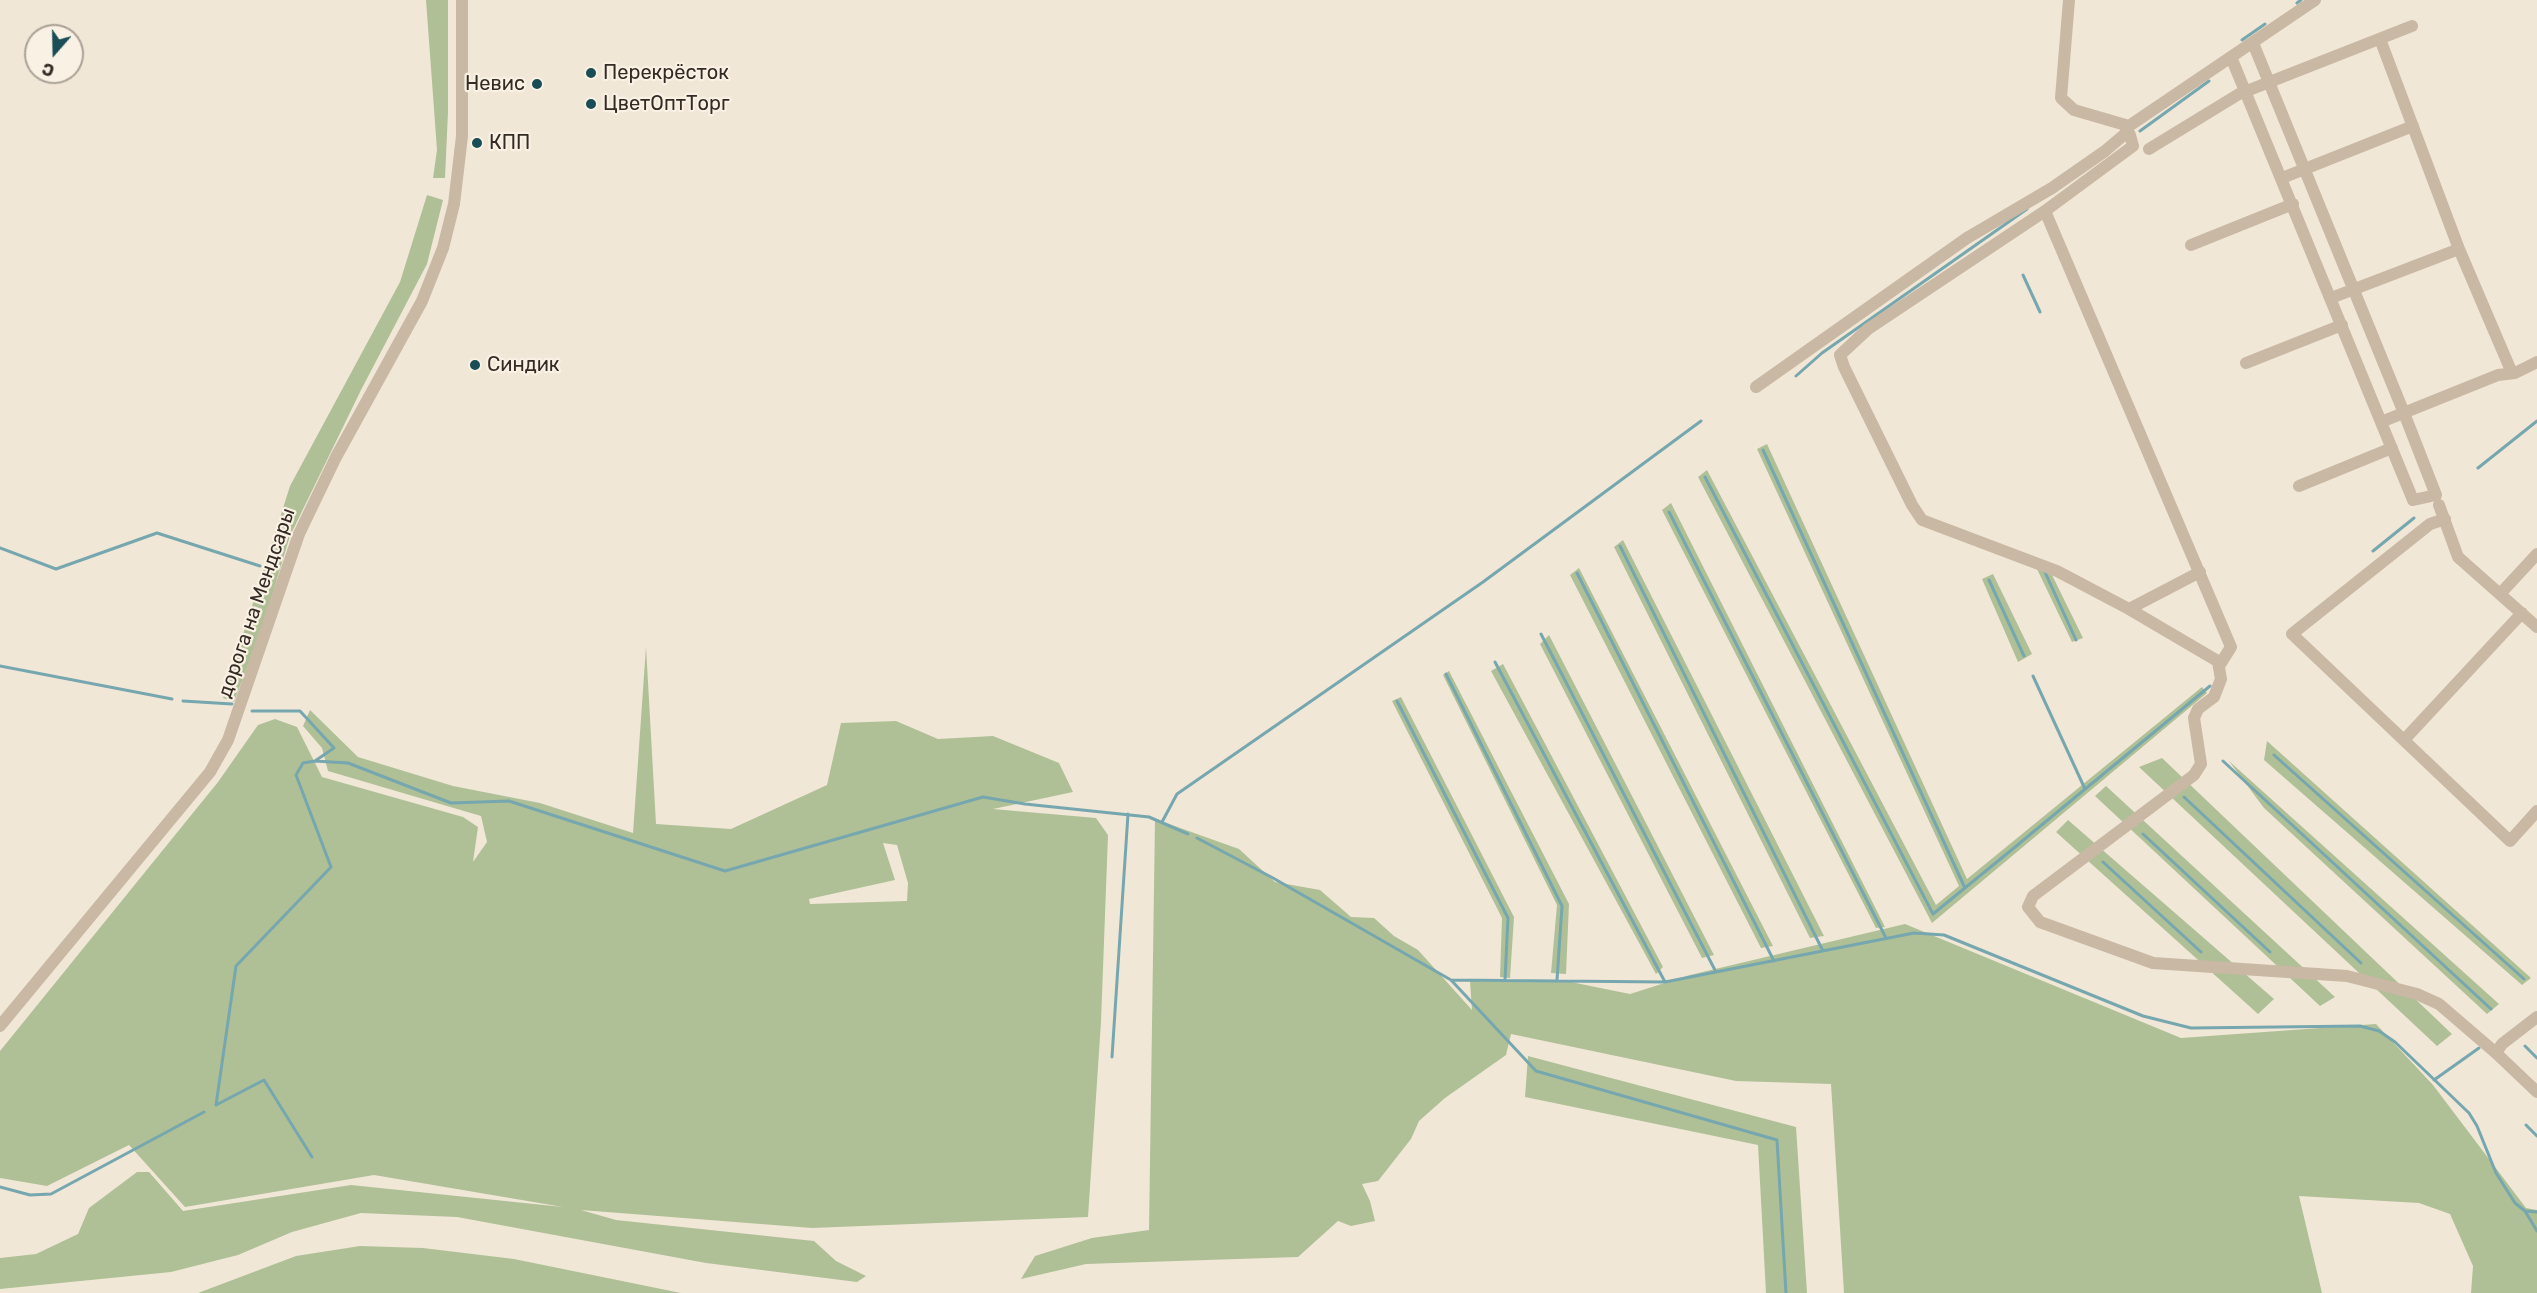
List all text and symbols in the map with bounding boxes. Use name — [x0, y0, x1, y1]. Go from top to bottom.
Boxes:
north arrow — [24, 24, 84, 84]
text: С — [40, 59, 57, 80]
place label: Перекрёсток — [603, 61, 729, 85]
marker: Перекрёсток — [584, 66, 598, 80]
place label: Невис — [465, 72, 525, 96]
marker: Невис — [530, 77, 544, 91]
place label: ЦветОптТорг — [603, 92, 730, 116]
marker: ЦветОптТорг — [584, 97, 598, 111]
place label: КПП — [489, 131, 530, 155]
marker: КПП — [470, 136, 484, 150]
place label: Синдик — [487, 353, 560, 377]
marker: Синдик — [468, 358, 482, 372]
street label: дорога на Мендсары — [213, 505, 301, 701]

